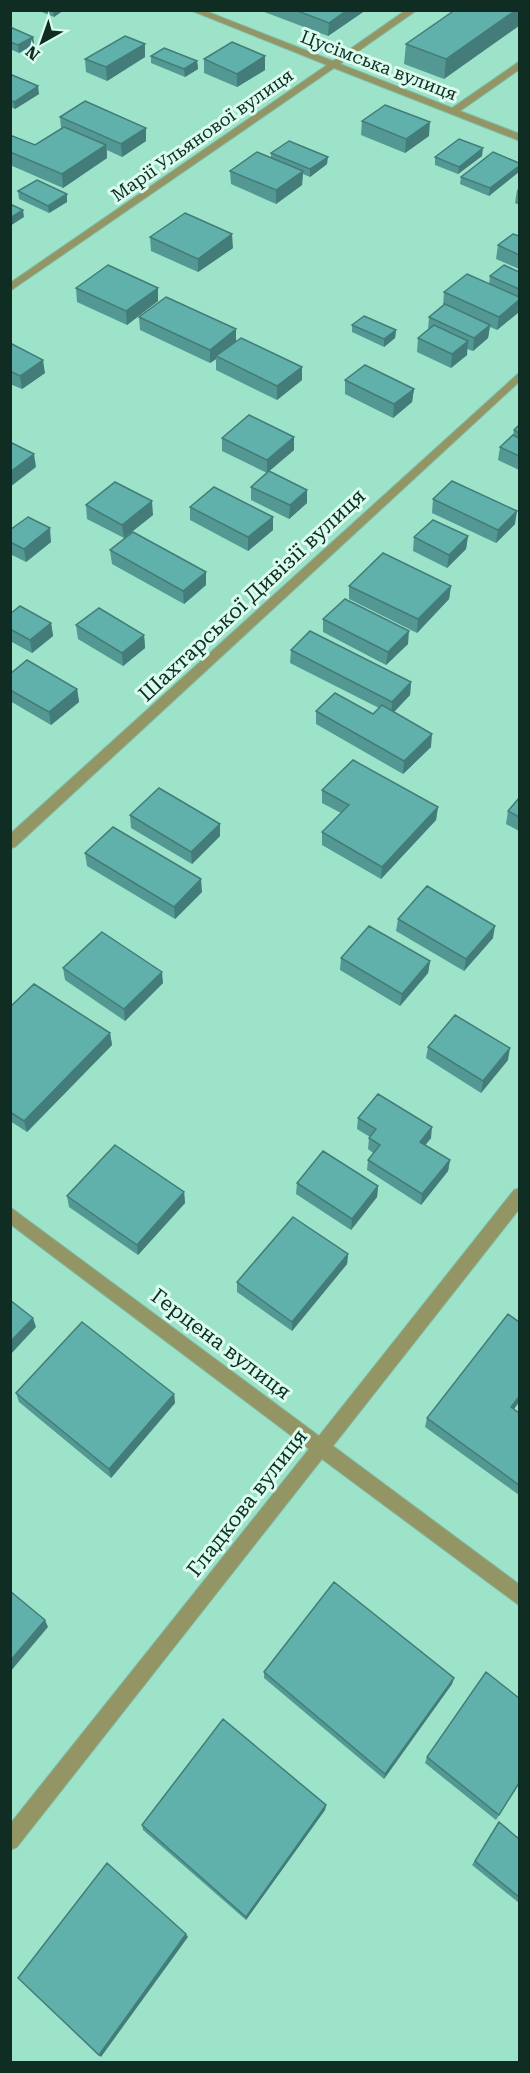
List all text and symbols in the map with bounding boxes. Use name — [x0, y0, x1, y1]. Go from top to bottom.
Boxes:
north arrow — [12, 12, 72, 72]
street label: Цусімська вулиця — [298, 26, 460, 104]
text: N — [22, 42, 44, 64]
street label: Марії Ульянової вулиця — [107, 64, 297, 206]
street label: Шахтарської Дивізії вулиця — [134, 484, 370, 706]
street label: Герцена вулиця — [147, 1284, 295, 1404]
street label: Гладкова вулиця — [182, 1425, 312, 1581]

